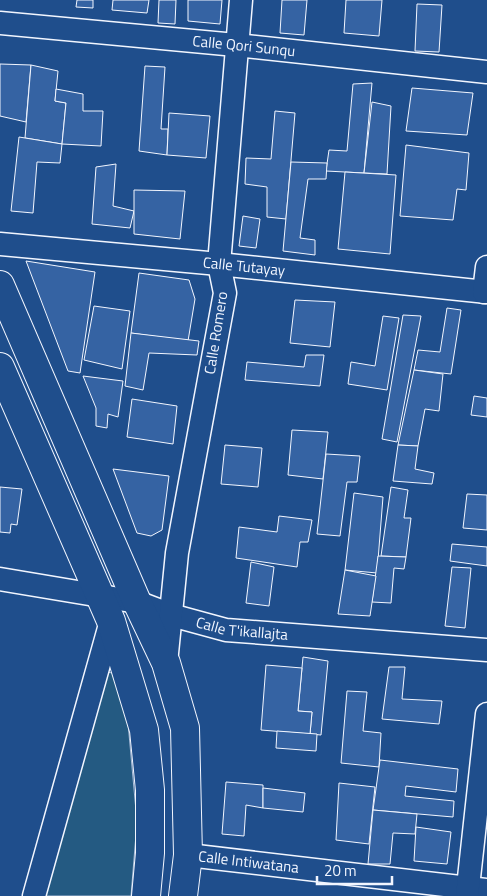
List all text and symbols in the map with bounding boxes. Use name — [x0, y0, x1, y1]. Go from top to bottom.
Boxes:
street label: Calle Qori Sunqu — [192, 29, 297, 62]
street label: Calle Tutayay — [202, 251, 286, 282]
street label: Calle Romero — [198, 290, 233, 376]
street label: Calle T'ikallajta — [193, 610, 289, 646]
street label: Calle Intiwatana — [197, 844, 301, 879]
scale bar — [317, 854, 392, 886]
text: 20 m — [324, 859, 357, 882]

